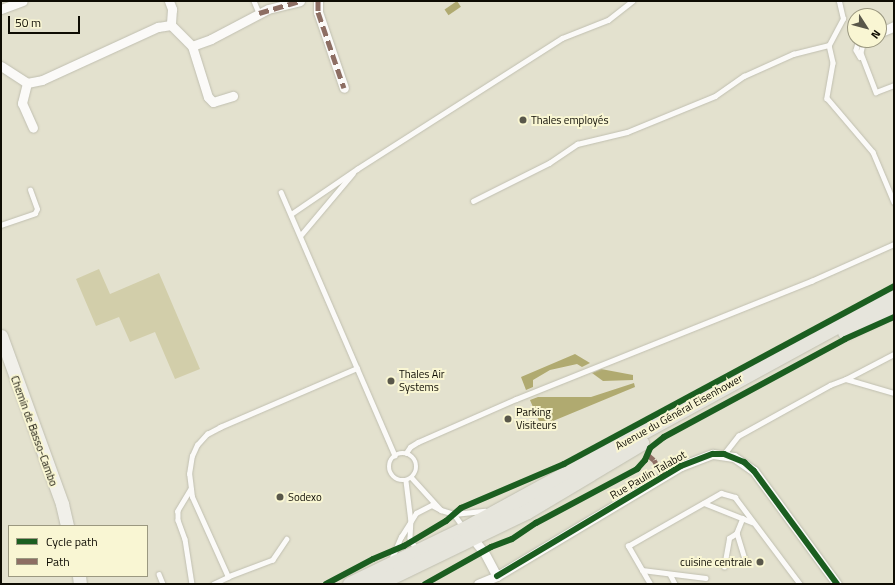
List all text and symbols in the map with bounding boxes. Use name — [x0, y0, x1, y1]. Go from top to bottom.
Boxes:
scale bar — [10, 8, 82, 34]
north arrow — [847, 8, 887, 48]
text: 50 m — [15, 13, 41, 32]
text: N — [867, 27, 885, 42]
place label: Thales employés — [531, 113, 609, 127]
marker: Thales employés — [518, 115, 528, 125]
place label: Thales Air Systems — [399, 368, 445, 394]
street label: Avenue du Général Eisenhower — [613, 371, 745, 453]
street label: Chemin de Basso-Cambo — [8, 374, 60, 488]
marker: Thales Air Systems — [386, 376, 396, 386]
place label: Parking Visiteurs — [516, 406, 557, 432]
marker: Parking Visiteurs — [503, 414, 513, 424]
street label: Rue Paulin Talabot — [608, 448, 688, 502]
place label: Sodexo — [288, 490, 322, 504]
marker: Sodexo — [275, 492, 285, 502]
legend — [8, 525, 148, 577]
text: Cycle path — [46, 532, 98, 551]
text: Path — [46, 552, 70, 571]
place label: cuisine centrale — [680, 555, 752, 569]
marker: cuisine centrale — [755, 557, 765, 567]

